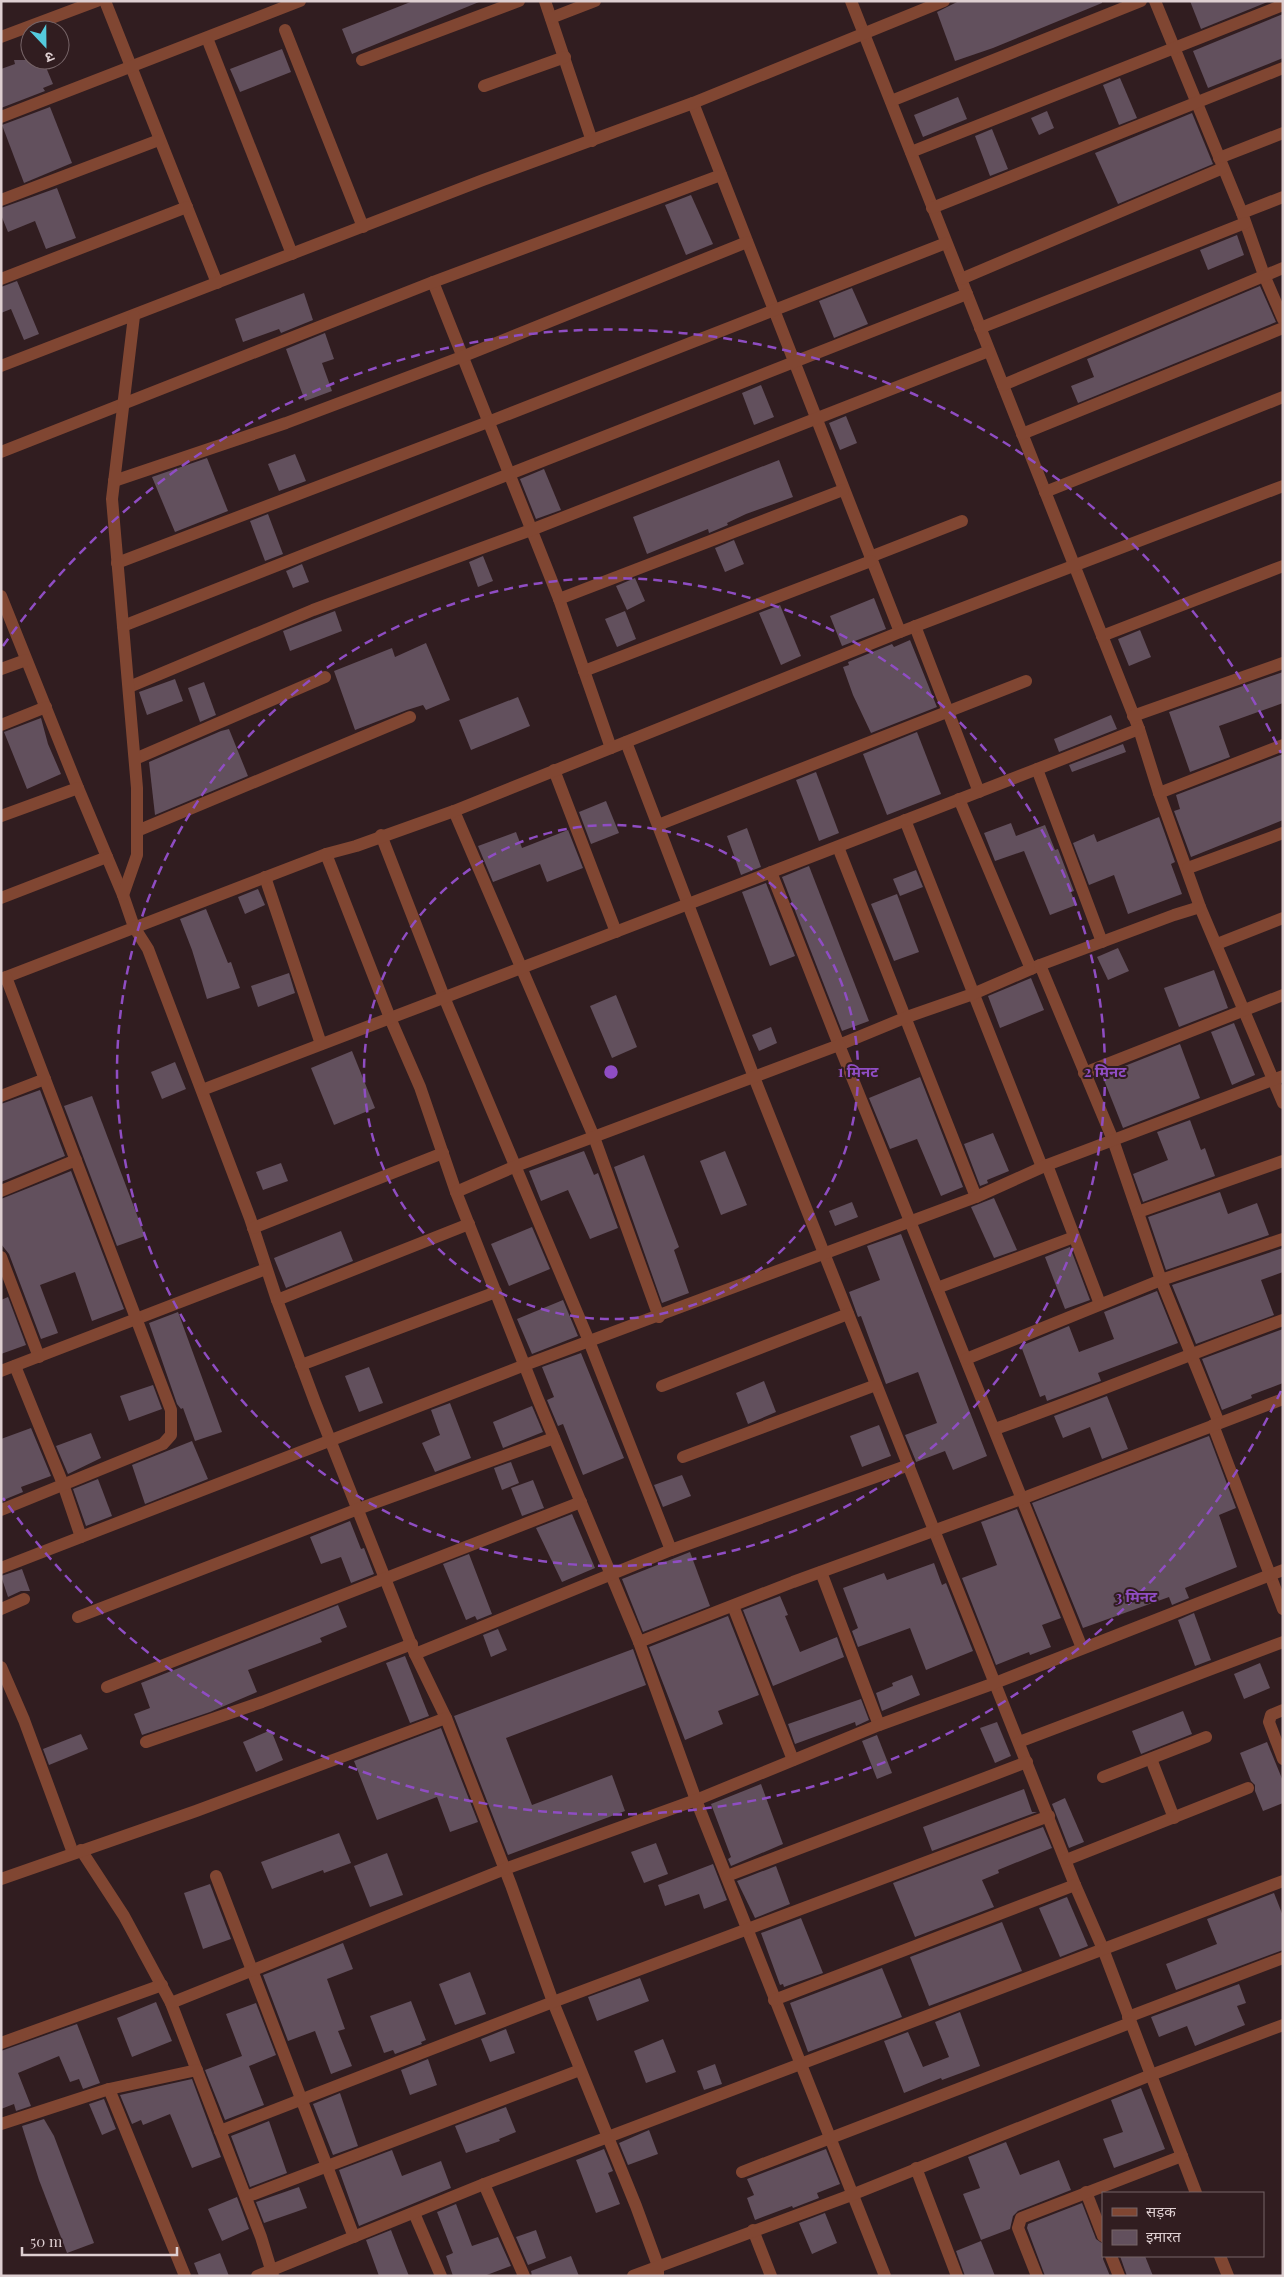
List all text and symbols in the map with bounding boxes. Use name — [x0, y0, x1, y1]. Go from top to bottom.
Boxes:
north arrow — [20, 20, 70, 70]
text: उ — [42, 47, 57, 68]
text: 1 मिनट — [838, 1061, 879, 1081]
text: 2 मिनट — [1084, 1061, 1127, 1081]
centre of rings — [602, 1063, 620, 1081]
text: 3 मिनट — [1115, 1586, 1158, 1606]
legend — [1102, 2192, 1264, 2257]
text: सड़क — [1146, 2201, 1176, 2221]
scale bar — [22, 2224, 178, 2256]
text: इमारत — [1146, 2226, 1181, 2246]
text: 50 m — [30, 2231, 63, 2251]

